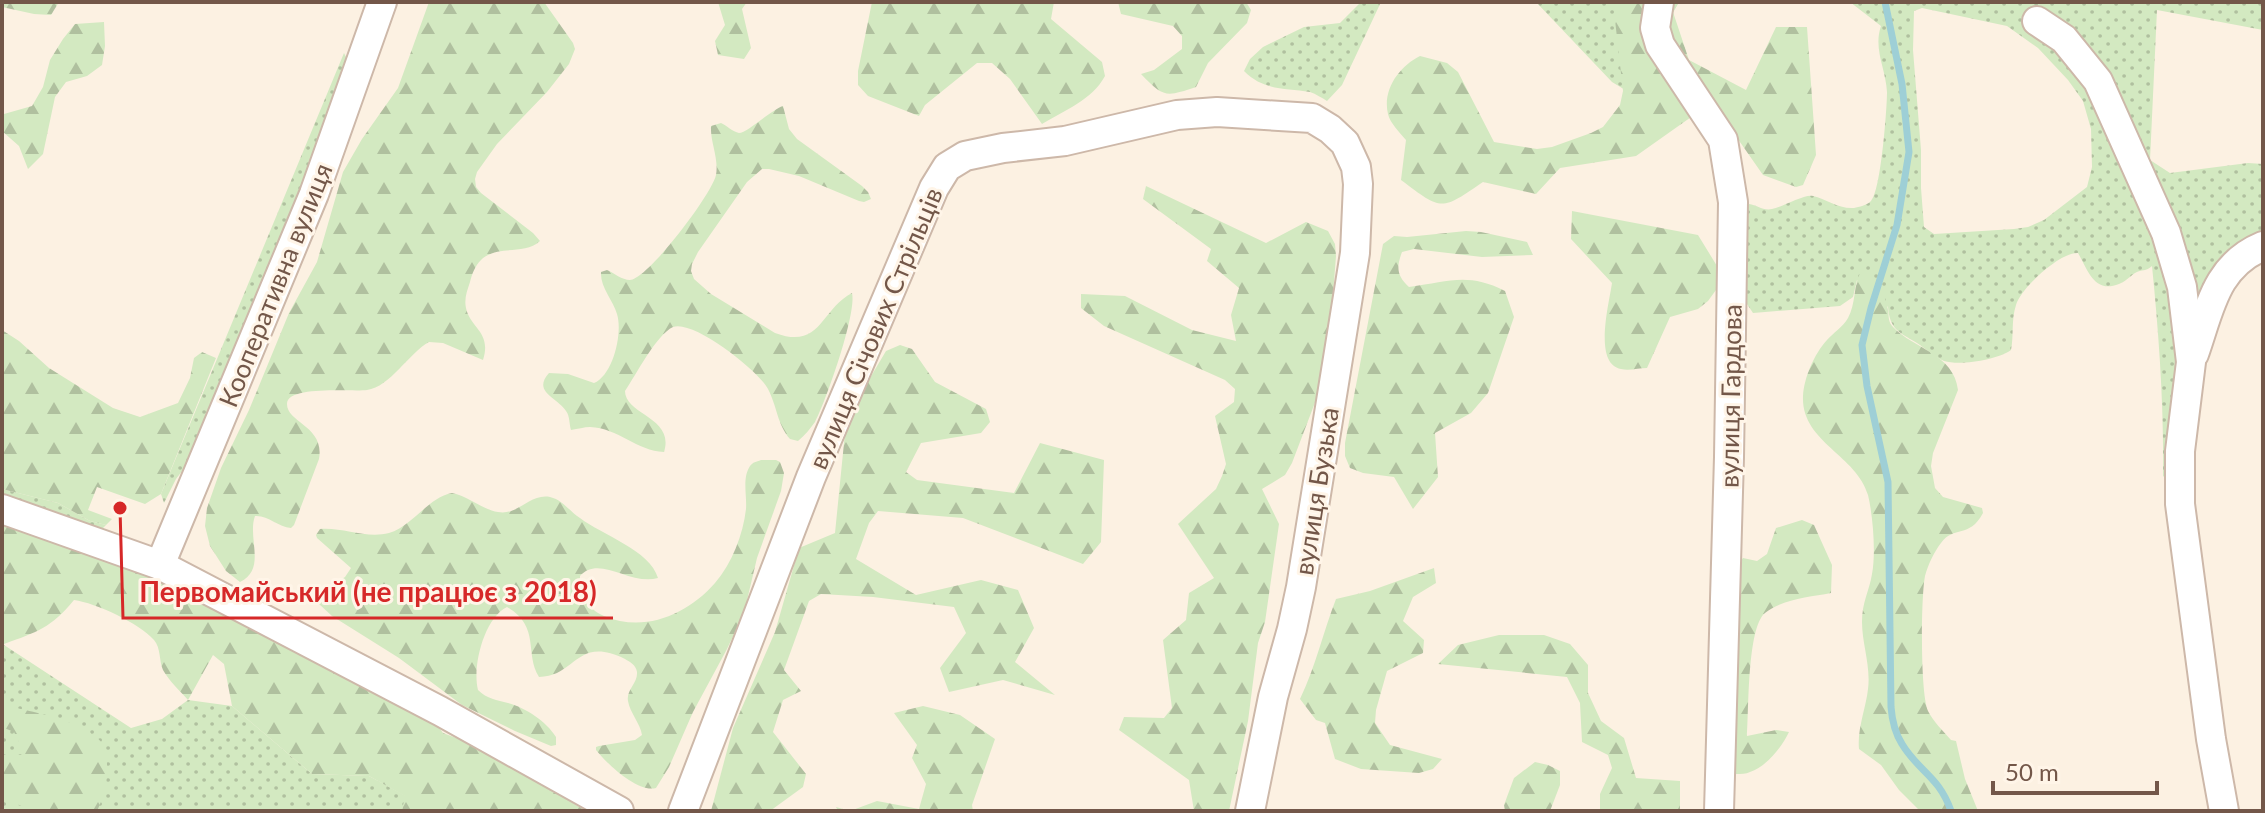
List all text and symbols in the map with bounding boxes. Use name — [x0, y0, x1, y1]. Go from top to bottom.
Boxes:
street label: Кооперативна вулиця — [211, 158, 339, 412]
street label: вулиця Січових Стрільців — [801, 182, 949, 474]
street label: вулиця Гардова — [1712, 304, 1748, 488]
street label: вулиця Бузька — [1287, 405, 1345, 577]
callout: Первомайський (не працює з 2018) — [123, 566, 613, 618]
text: Первомайський (не працює з 2018) — [139, 574, 597, 608]
scale bar — [1993, 745, 2157, 795]
text: 50 m — [2005, 757, 2059, 786]

